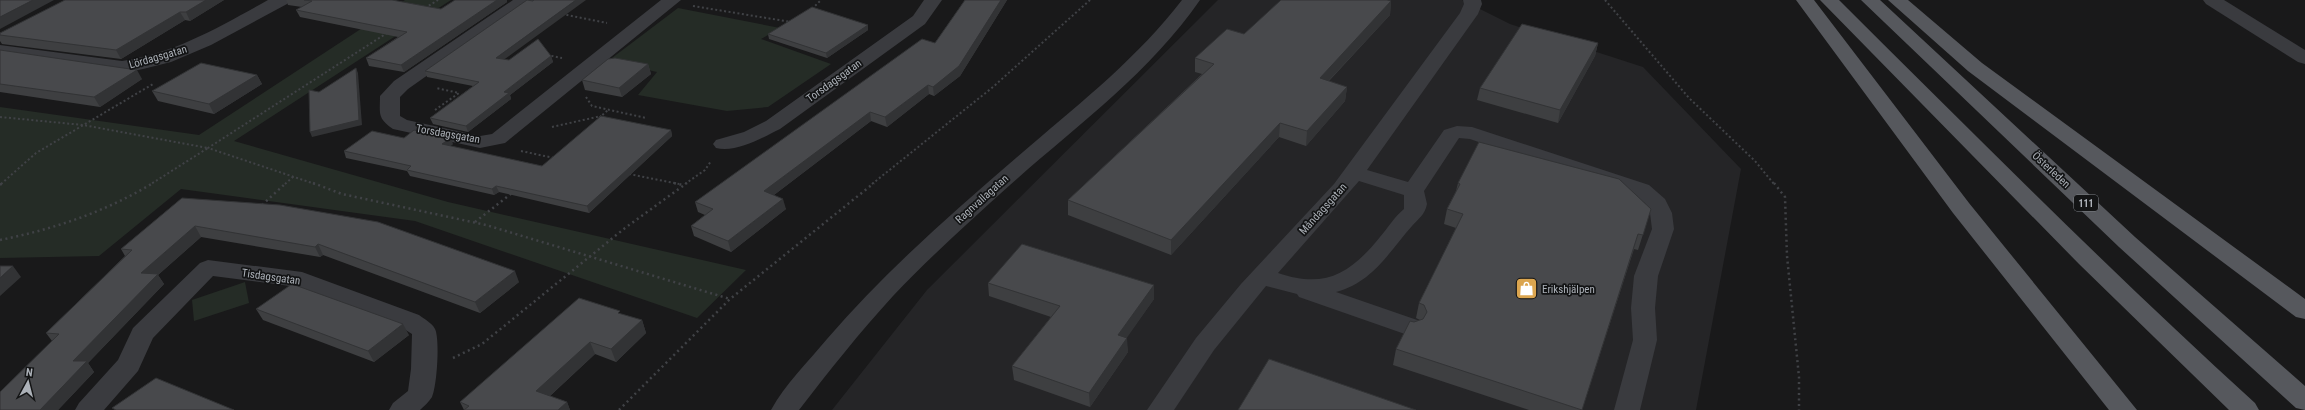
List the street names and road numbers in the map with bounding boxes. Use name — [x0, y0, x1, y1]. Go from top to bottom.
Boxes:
street label: Lördagsgatan — [128, 43, 188, 71]
street label: Torsdagsgatan — [804, 57, 864, 105]
street label: Torsdagsgatan — [415, 122, 481, 146]
street label: Österleden — [2029, 149, 2073, 191]
street label: Ragnvallagatan — [953, 172, 1011, 226]
street label: Måndagsgatan — [1297, 181, 1349, 237]
road number: 111 — [2074, 195, 2098, 211]
street label: Tisdagsgatan — [241, 266, 301, 288]

